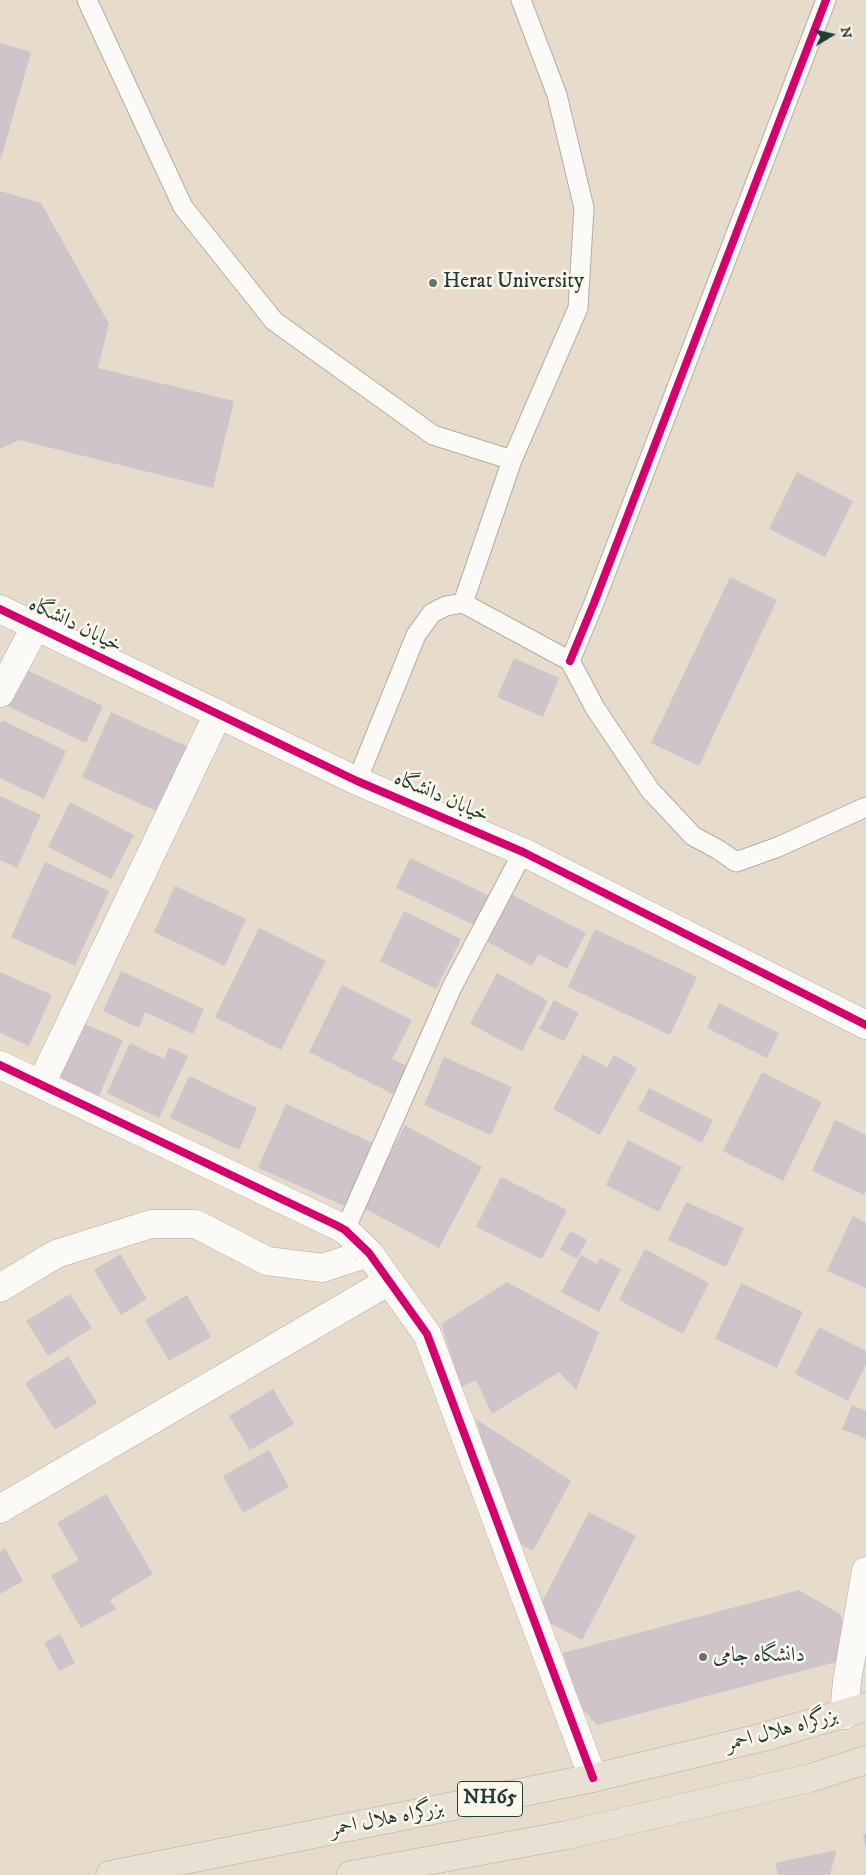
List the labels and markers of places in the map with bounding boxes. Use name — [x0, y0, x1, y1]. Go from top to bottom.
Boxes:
place label: Herat University — [443, 270, 584, 296]
marker: Herat University — [427, 277, 439, 289]
place label: دانشگاه جامی — [713, 1644, 805, 1670]
marker: دانشگاه جامی — [697, 1651, 709, 1663]

